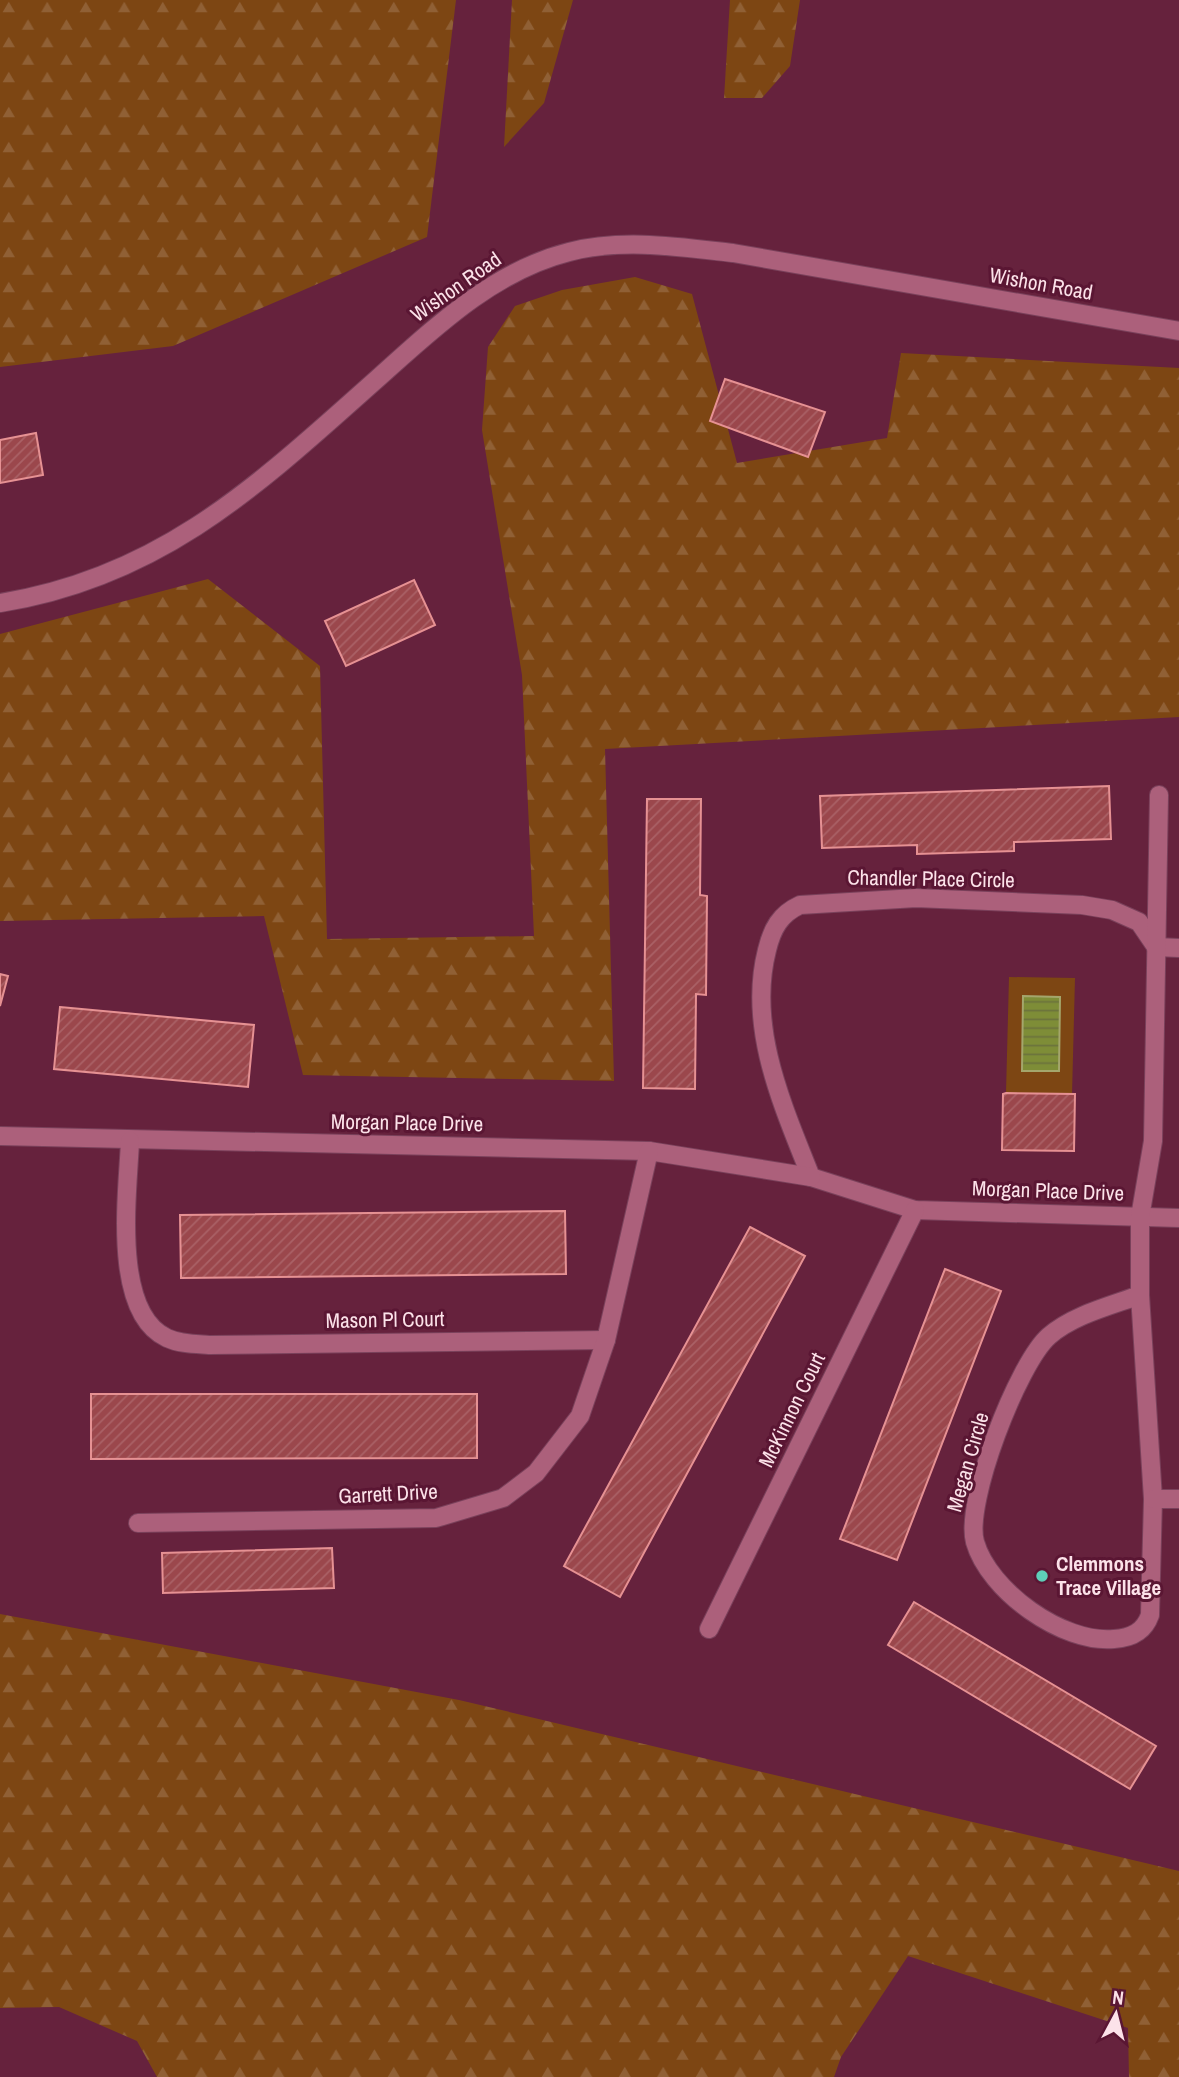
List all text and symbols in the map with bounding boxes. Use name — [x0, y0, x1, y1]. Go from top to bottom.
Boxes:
street label: Wishon Road — [405, 245, 507, 328]
street label: Wishon Road — [987, 260, 1095, 307]
street label: Chandler Place Circle — [847, 863, 1015, 894]
street label: Morgan Place Drive — [331, 1107, 483, 1138]
street label: Morgan Place Drive — [971, 1173, 1125, 1208]
street label: Mason Pl Court — [325, 1304, 445, 1335]
street label: McKinnon Court — [751, 1347, 832, 1472]
street label: Megan Circle — [939, 1409, 996, 1515]
street label: Garrett Drive — [338, 1476, 438, 1511]
place label: Clemmons Trace Village — [1056, 1549, 1161, 1602]
marker: Clemmons Trace Village — [1034, 1568, 1050, 1584]
north arrow — [1081, 1979, 1151, 2049]
text: N — [1111, 1984, 1125, 2011]

